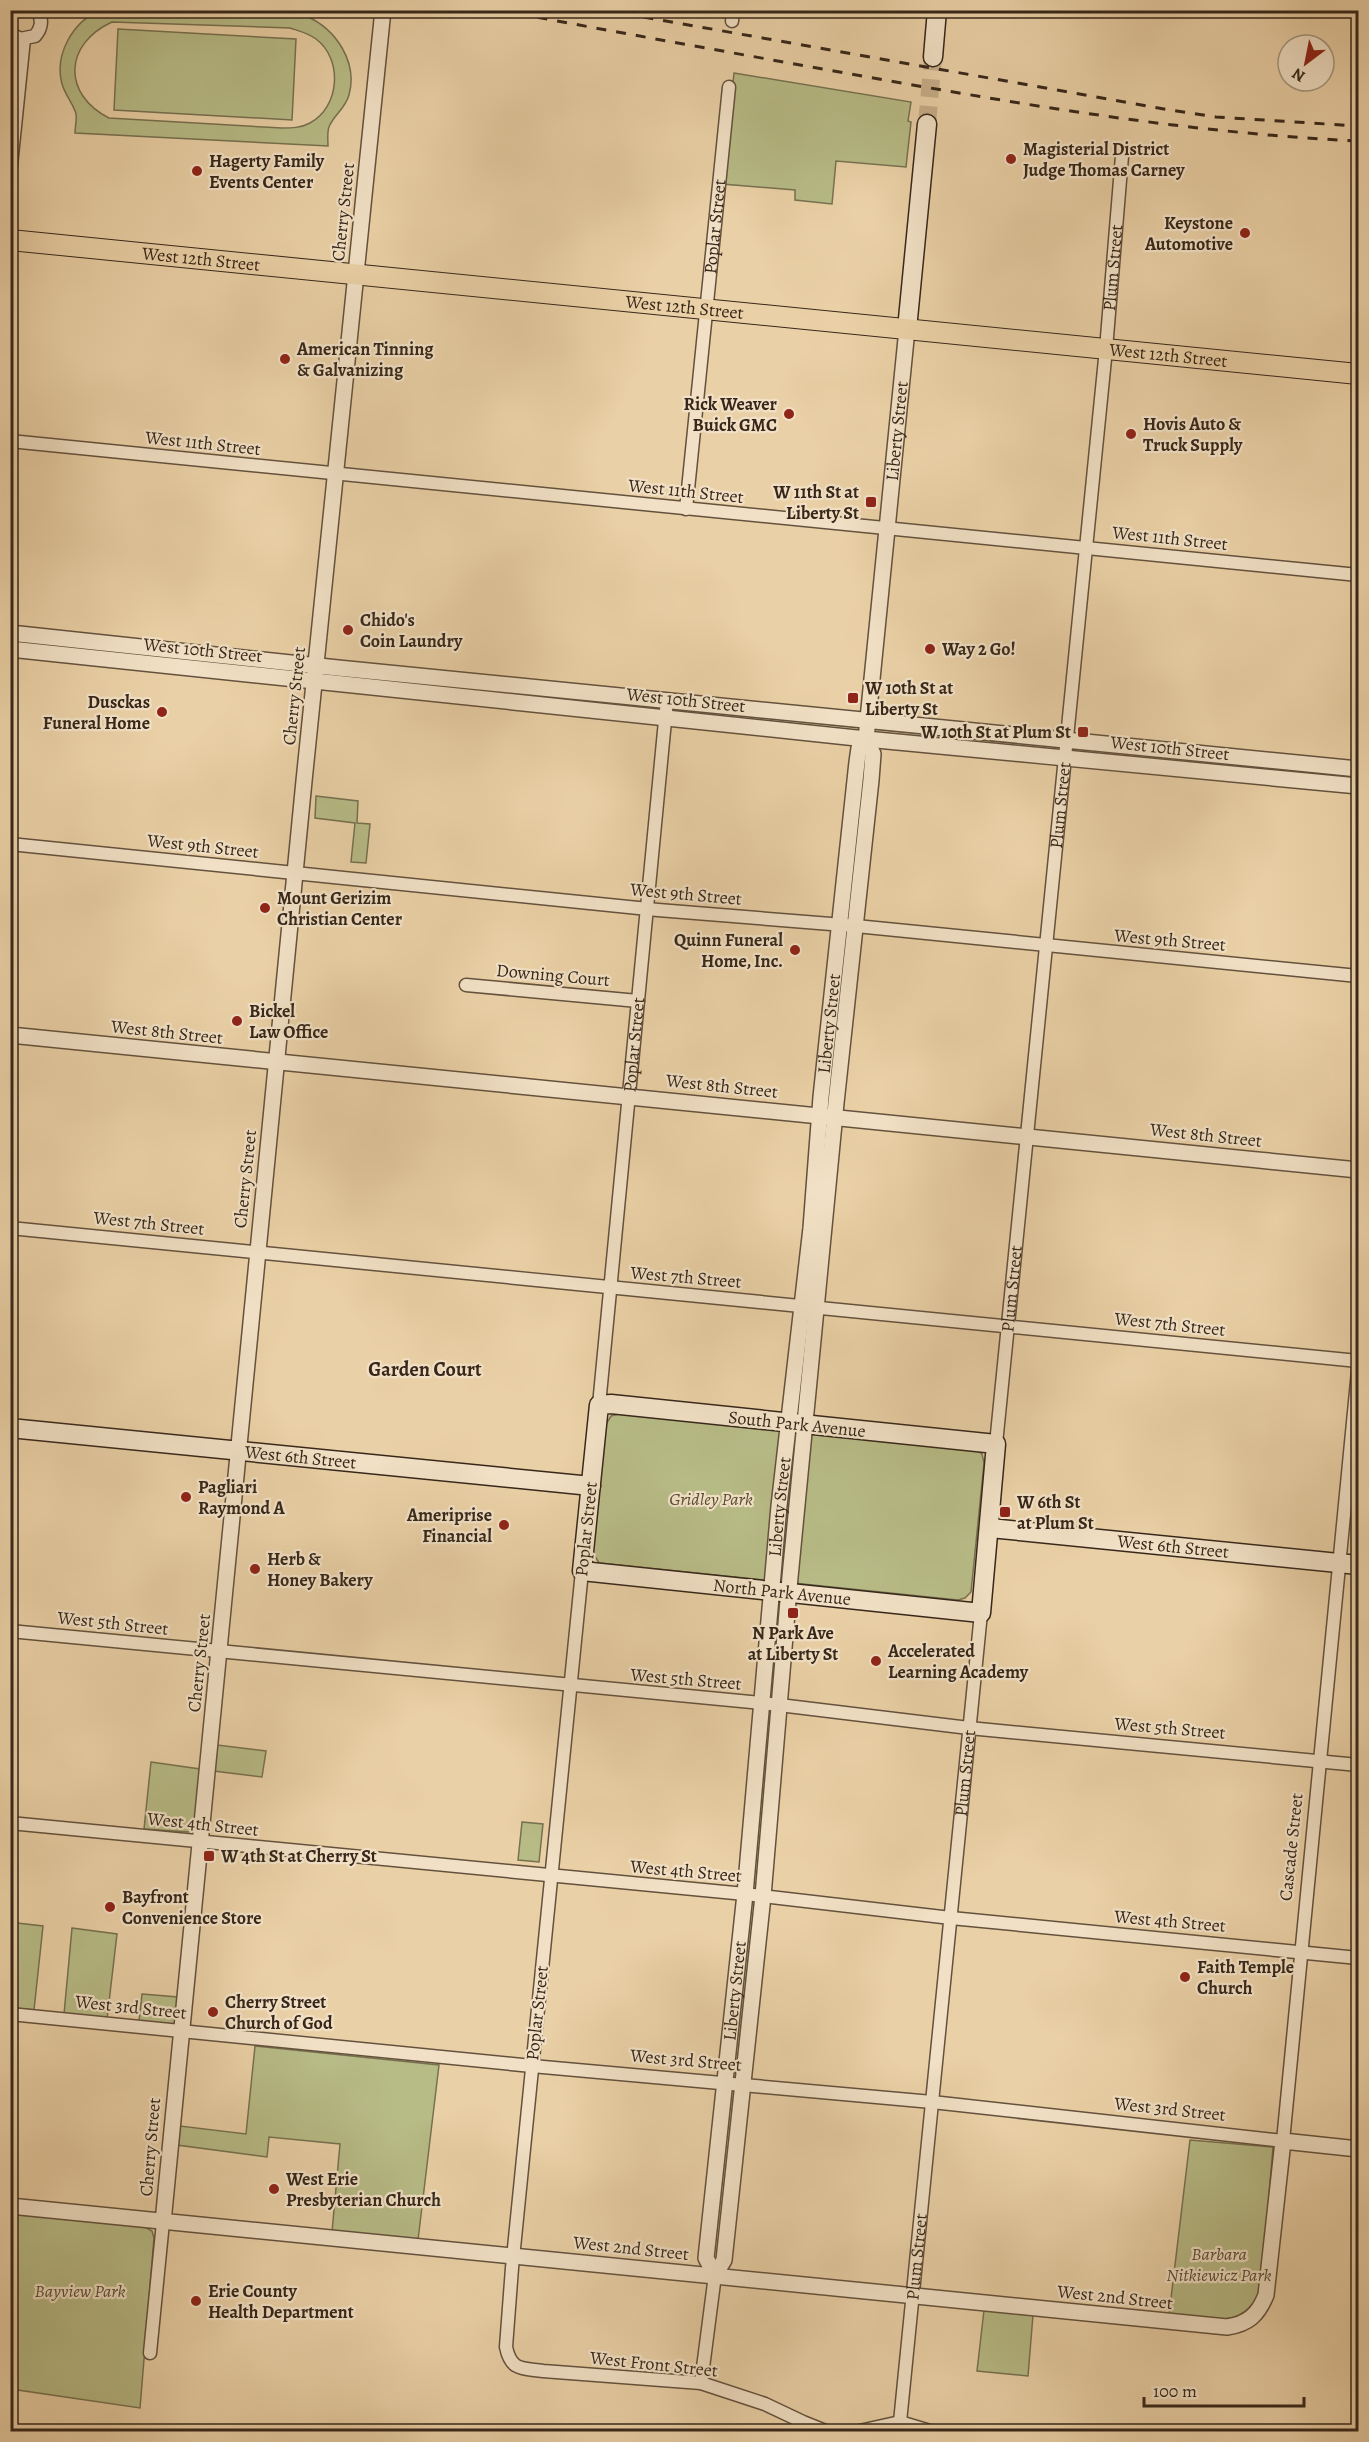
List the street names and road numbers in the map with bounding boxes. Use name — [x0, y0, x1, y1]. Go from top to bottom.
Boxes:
street label: Cherry Street — [326, 162, 360, 262]
street label: Poplar Street — [698, 178, 732, 275]
street label: Plum Street — [1097, 223, 1128, 312]
street label: West 12th Street — [140, 241, 261, 277]
street label: West 12th Street — [624, 289, 745, 325]
street label: West 12th Street — [1107, 337, 1228, 373]
street label: Liberty Street — [880, 380, 914, 482]
street label: West 11th Street — [143, 425, 262, 461]
street label: West 11th Street — [626, 473, 745, 509]
street label: West 11th Street — [1110, 520, 1229, 556]
street label: West 10th Street — [141, 632, 264, 668]
street label: Cherry Street — [277, 646, 311, 746]
street label: West 10th Street — [624, 682, 747, 718]
street label: West 10th Street — [1108, 730, 1231, 766]
street label: Plum Street — [1044, 761, 1076, 850]
street label: West 9th Street — [145, 828, 260, 864]
street label: West 9th Street — [628, 877, 743, 911]
street label: West 9th Street — [1112, 923, 1227, 957]
street label: Downing Court — [495, 958, 611, 992]
street label: Liberty Street — [812, 972, 846, 1075]
street label: Poplar Street — [617, 996, 650, 1093]
street label: West 8th Street — [109, 1014, 224, 1050]
street label: West 8th Street — [664, 1068, 779, 1104]
street label: West 8th Street — [1148, 1117, 1263, 1153]
street label: Cherry Street — [228, 1129, 262, 1229]
street label: West 7th Street — [91, 1205, 206, 1241]
street label: Plum Street — [995, 1244, 1028, 1333]
street label: West 7th Street — [629, 1260, 742, 1294]
street label: West 7th Street — [1112, 1306, 1227, 1342]
street label: South Park Avenue — [727, 1405, 867, 1443]
street label: West 6th Street — [243, 1439, 358, 1475]
street label: Liberty Street — [763, 1456, 797, 1558]
street label: Poplar Street — [569, 1480, 603, 1578]
street label: West 6th Street — [1115, 1529, 1230, 1564]
street label: North Park Avenue — [712, 1573, 852, 1611]
street label: West 5th Street — [55, 1605, 170, 1641]
street label: Cherry Street — [182, 1613, 216, 1713]
street label: West 5th Street — [628, 1662, 743, 1696]
street label: West 5th Street — [1112, 1711, 1227, 1745]
street label: Plum Street — [949, 1729, 981, 1818]
street label: Cascade Street — [1273, 1792, 1309, 1902]
street label: West 4th Street — [145, 1806, 260, 1842]
street label: West 4th Street — [628, 1854, 743, 1888]
street label: West 4th Street — [1112, 1904, 1227, 1938]
street label: Liberty Street — [717, 1940, 752, 2042]
street label: Poplar Street — [520, 1964, 554, 2062]
street label: West 3rd Street — [73, 1989, 188, 2025]
street label: West 3rd Street — [628, 2043, 743, 2077]
street label: West 3rd Street — [1112, 2091, 1227, 2127]
street label: Cherry Street — [134, 2097, 166, 2197]
street label: Plum Street — [900, 2212, 933, 2301]
street label: West 2nd Street — [571, 2230, 690, 2266]
street label: West 2nd Street — [1055, 2279, 1174, 2315]
street label: West Front Street — [588, 2345, 719, 2383]

